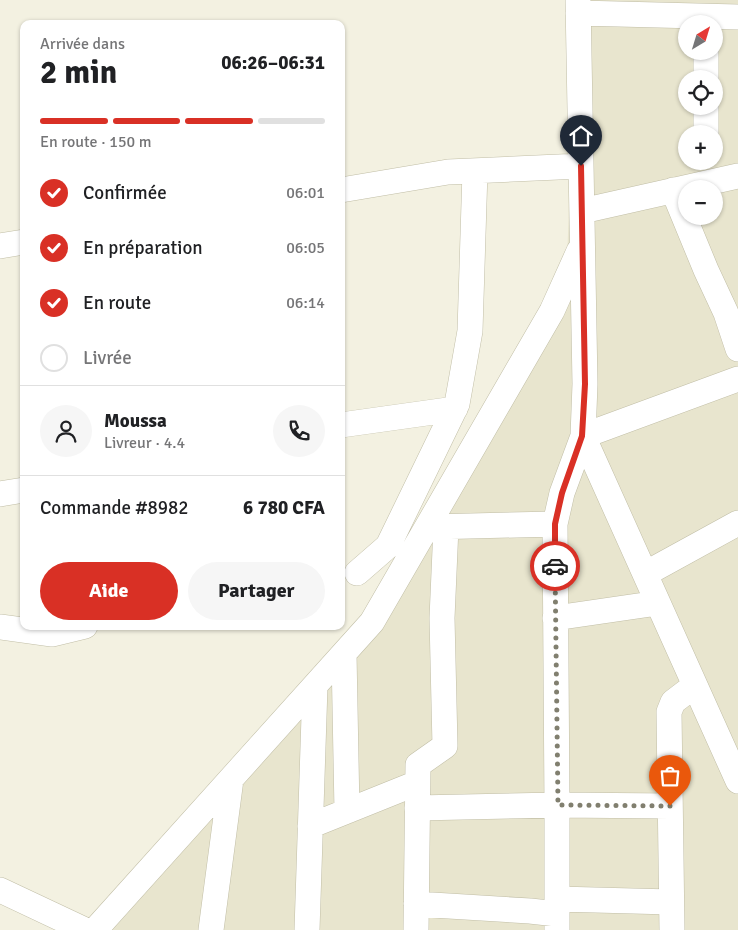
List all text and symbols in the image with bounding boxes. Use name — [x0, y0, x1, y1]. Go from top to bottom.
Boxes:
north arrow — [678, 15, 722, 60]
map controls — [678, 15, 723, 225]
text: Arrivée dans — [40, 34, 125, 54]
text: 06:26–06:31 — [221, 51, 325, 75]
text: 2 min — [40, 53, 117, 92]
button: locate — [678, 70, 723, 115]
pin — [560, 115, 602, 166]
icon: home — [567, 122, 595, 150]
button: + — [678, 125, 723, 170]
text: En route · 150 m — [40, 132, 152, 152]
icon: check — [40, 179, 68, 207]
button: − — [678, 180, 723, 225]
text: Confirmée — [83, 181, 167, 205]
text: 06:01 — [286, 183, 325, 203]
icon: check — [40, 234, 68, 262]
text: En préparation — [83, 236, 203, 260]
text: 06:05 — [286, 238, 325, 258]
icon: check — [40, 289, 68, 317]
text: En route — [83, 291, 151, 315]
text: 06:14 — [286, 293, 325, 313]
text: Livrée — [83, 346, 132, 370]
button: person — [40, 405, 92, 457]
button: phone — [273, 405, 325, 457]
text: Moussa — [104, 409, 167, 433]
text: Livreur · 4.4 — [104, 433, 185, 453]
text: Commande #8982 — [40, 496, 189, 520]
text: 6 780 CFA — [243, 496, 325, 520]
courier — [530, 541, 580, 591]
icon: car — [541, 552, 569, 580]
button: Aide — [40, 562, 178, 620]
button: Partager — [188, 562, 325, 620]
pin — [649, 755, 691, 806]
icon: bag — [656, 762, 684, 790]

